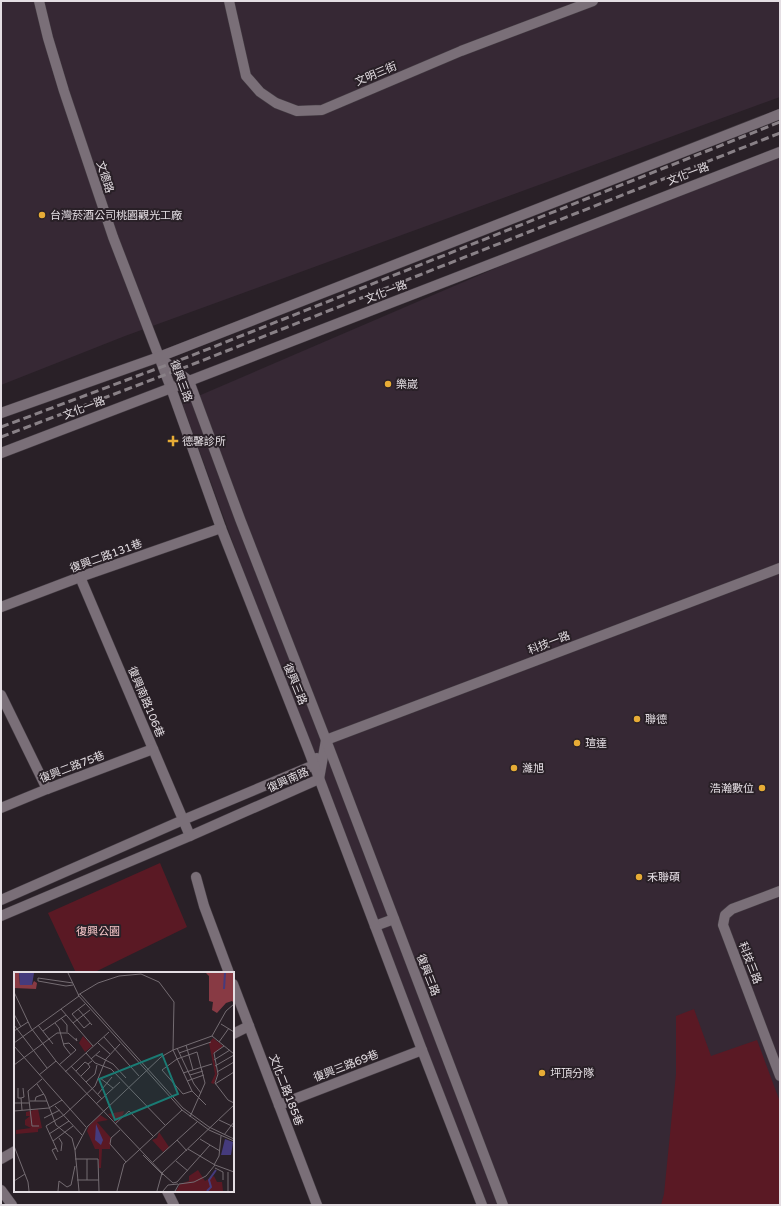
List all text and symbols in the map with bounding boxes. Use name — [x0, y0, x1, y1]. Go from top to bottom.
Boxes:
street label: 文明三街 — [353, 59, 399, 89]
street label: 文德路 — [94, 159, 116, 195]
street label: 文化一路 — [665, 160, 711, 188]
place label: 台灣菸酒公司桃園觀光工廠 — [50, 209, 182, 222]
marker: 台灣菸酒公司桃園觀光工廠 — [37, 210, 47, 220]
street label: 文化一路 — [363, 278, 409, 306]
street label: 復興三路 — [167, 358, 195, 404]
place label: 樂崴 — [396, 378, 418, 391]
marker: 樂崴 — [383, 379, 393, 389]
street label: 文化一路 — [61, 394, 107, 422]
marker: 德馨診所 — [167, 435, 179, 447]
place label: 德馨診所 — [182, 435, 226, 448]
street label: 復興二路131巷 — [68, 537, 144, 575]
street label: 科技一路 — [526, 629, 572, 657]
street label: 復興三路 — [281, 661, 309, 707]
street label: 復興南路106巷 — [125, 665, 167, 739]
place label: 聯德 — [645, 713, 667, 726]
marker: 聯德 — [632, 714, 642, 724]
place label: 瑄達 — [585, 737, 607, 750]
marker: 瑄達 — [572, 738, 582, 748]
street label: 復興二路75巷 — [38, 749, 106, 785]
place label: 濰旭 — [522, 762, 544, 775]
marker: 濰旭 — [509, 763, 519, 773]
street label: 復興南路 — [265, 765, 311, 795]
place label: 浩瀚數位 — [710, 782, 754, 795]
marker: 浩瀚數位 — [757, 783, 767, 793]
place label: 禾聯碩 — [647, 871, 680, 884]
marker: 禾聯碩 — [634, 872, 644, 882]
park label: 復興公園 — [76, 925, 120, 938]
street label: 科技三路 — [736, 940, 764, 986]
street label: 復興三路 — [414, 952, 442, 998]
inset map — [14, 972, 234, 1192]
street label: 復興三路69巷 — [312, 1048, 380, 1084]
street label: 文化二路185巷 — [266, 1052, 306, 1128]
place label: 坪頂分隊 — [550, 1067, 594, 1080]
marker: 坪頂分隊 — [537, 1068, 547, 1078]

